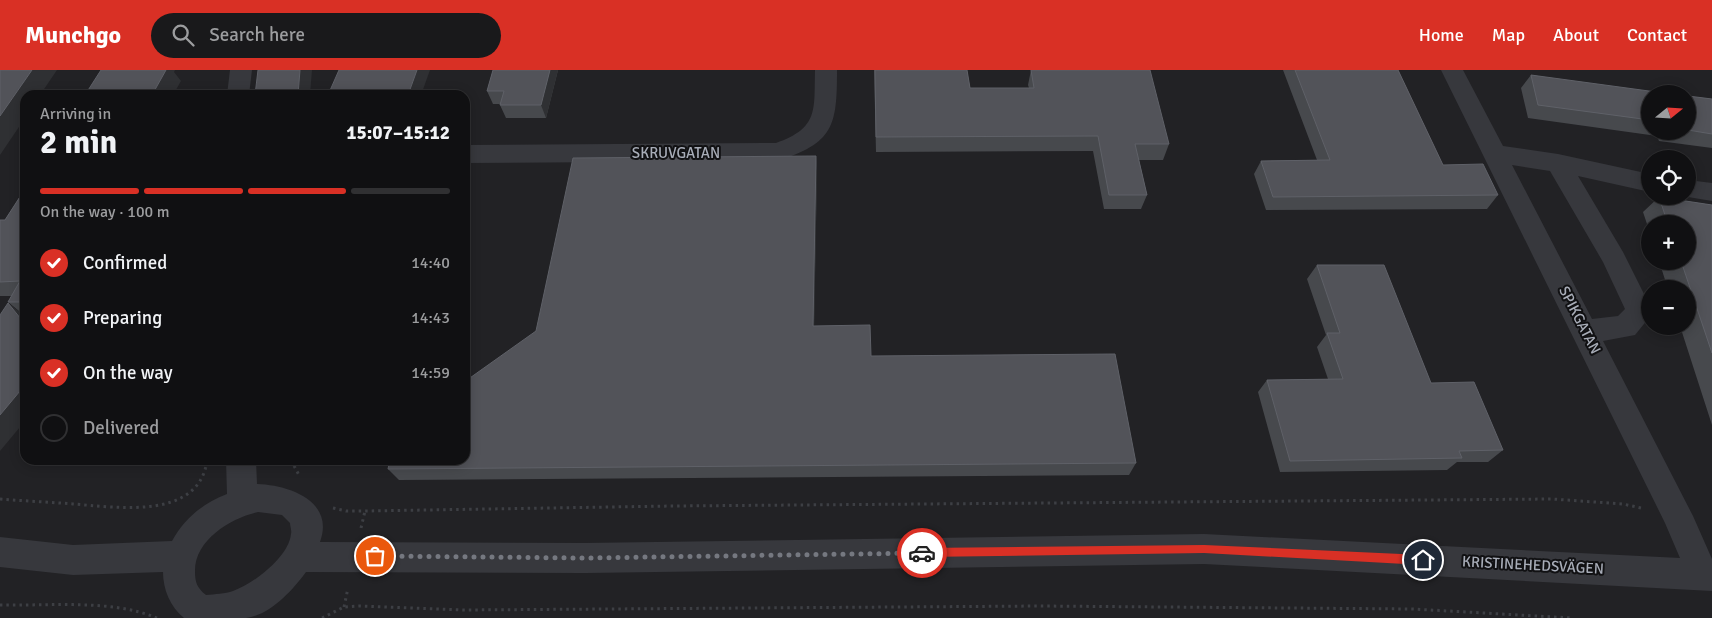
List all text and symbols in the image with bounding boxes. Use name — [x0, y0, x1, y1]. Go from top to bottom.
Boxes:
search box — [151, 13, 501, 58]
text: Munchgo — [25, 20, 121, 50]
icon: search — [169, 21, 197, 49]
text: Search here — [209, 23, 305, 47]
text: Home — [1419, 24, 1464, 46]
text: Map — [1492, 24, 1525, 46]
text: About — [1553, 24, 1599, 46]
text: Contact — [1627, 24, 1687, 46]
north arrow — [1641, 85, 1696, 140]
map controls — [1641, 85, 1696, 335]
text: Arriving in — [40, 104, 111, 124]
text: 15:07–15:12 — [346, 121, 450, 145]
text: 2 min — [40, 123, 117, 162]
street label: SKRUVGATAN — [632, 144, 720, 162]
button: locate — [1641, 150, 1696, 205]
text: On the way · 100 m — [40, 202, 170, 222]
button: + — [1641, 215, 1696, 270]
icon: check — [40, 249, 68, 277]
text: Confirmed — [83, 251, 167, 275]
text: 14:40 — [411, 253, 450, 273]
button: − — [1641, 280, 1696, 335]
street label: SPIKGATAN — [1555, 283, 1605, 357]
icon: check — [40, 304, 68, 332]
text: Preparing — [83, 306, 162, 330]
text: 14:43 — [411, 308, 450, 328]
icon: check — [40, 359, 68, 387]
text: On the way — [83, 361, 173, 385]
text: 14:59 — [411, 363, 450, 383]
text: Delivered — [83, 416, 159, 440]
courier — [897, 528, 947, 578]
pin — [354, 535, 396, 577]
icon: car — [908, 539, 936, 567]
pin — [1402, 539, 1444, 581]
icon: bag — [361, 542, 389, 570]
icon: home — [1409, 546, 1437, 574]
street label: KRISTINEHEDSVÄGEN — [1462, 552, 1604, 578]

